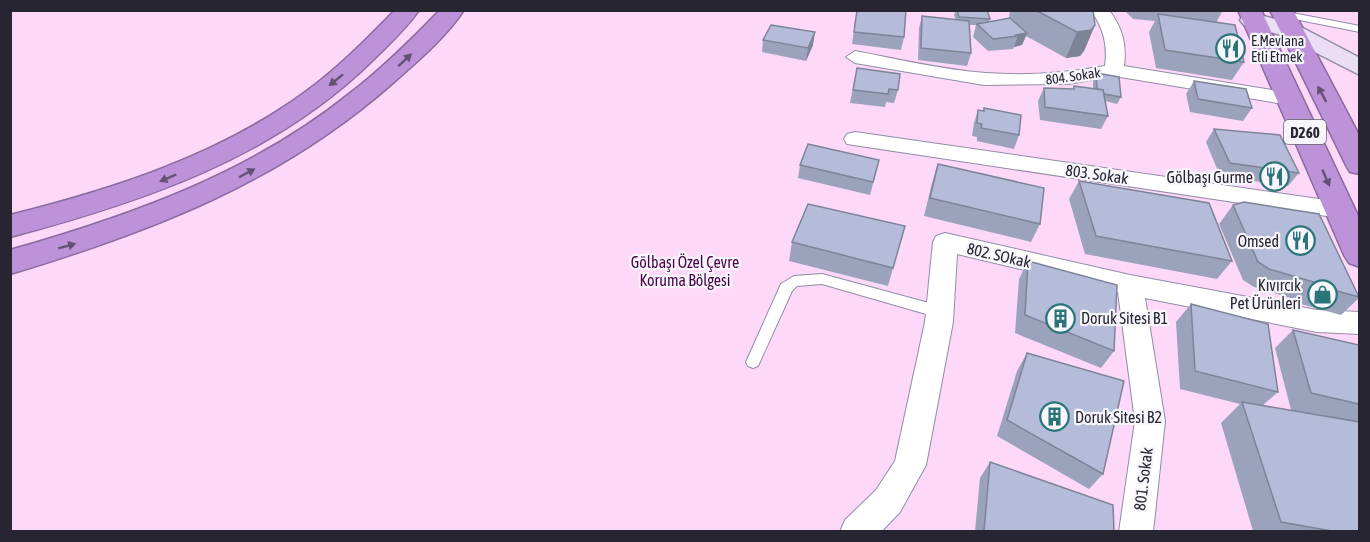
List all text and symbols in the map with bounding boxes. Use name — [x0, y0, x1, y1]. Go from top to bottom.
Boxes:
restaurant icon: E.Mevlana Etli Etmek — [1214, 33, 1246, 65]
place label: E.Mevlana Etli Etmek — [1251, 33, 1304, 65]
one-way arrow — [398, 53, 413, 67]
street label: 804. Sokak — [1044, 64, 1102, 88]
one-way arrow — [328, 74, 344, 87]
one-way arrow — [1318, 86, 1327, 103]
road number: D260 — [1284, 120, 1326, 144]
street label: 803. Sokak — [1064, 161, 1130, 187]
restaurant icon: Gölbaşı Gurme — [1258, 161, 1290, 193]
one-way arrow — [238, 168, 256, 178]
place label: Gölbaşı Gurme — [1167, 168, 1253, 187]
one-way arrow — [1321, 169, 1331, 187]
one-way arrow — [159, 174, 177, 183]
restaurant icon: Omsed — [1284, 225, 1316, 257]
place label: Omsed — [1238, 232, 1279, 250]
street label: 802. SOkak — [965, 239, 1033, 271]
one-way arrow — [58, 241, 76, 251]
park label: Gölbaşı Özel Çevre Koruma Bölgesi — [631, 253, 739, 290]
place label: Kıvırcık Pet Ürünleri — [1230, 276, 1301, 312]
shop icon: Kıvırcık Pet Ürünleri — [1306, 278, 1338, 310]
building icon: Doruk Sitesi B1 — [1044, 302, 1076, 334]
place label: Doruk Sitesi B1 — [1081, 309, 1168, 327]
building icon: Doruk Sitesi B2 — [1038, 401, 1070, 433]
place label: Doruk Sitesi B2 — [1075, 408, 1162, 426]
street label: 801. Sokak — [1130, 446, 1156, 512]

